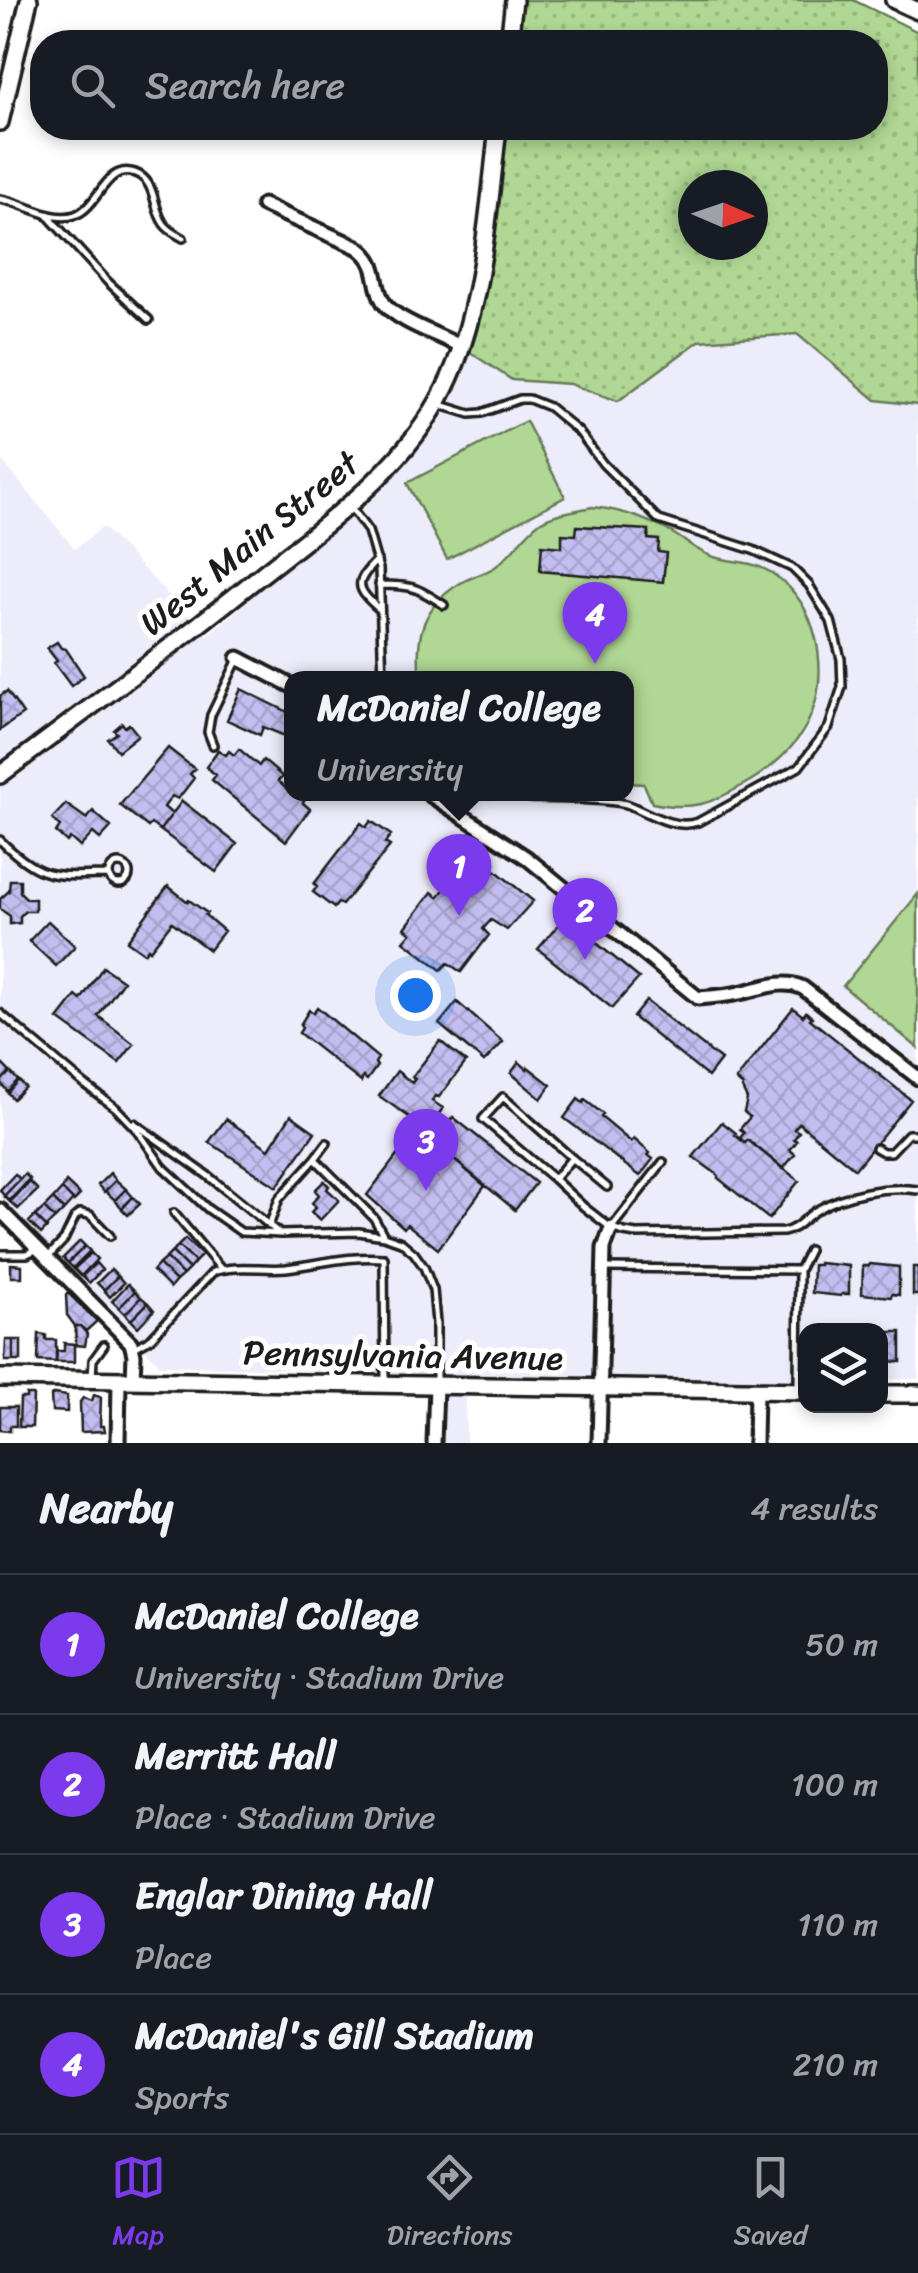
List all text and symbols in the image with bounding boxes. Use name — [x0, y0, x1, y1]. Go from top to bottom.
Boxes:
search box — [30, 30, 888, 140]
text: Search here — [145, 52, 345, 119]
icon: search — [65, 58, 120, 113]
north arrow — [678, 170, 768, 260]
street label: West Main Street — [125, 433, 375, 652]
pin: 4 — [562, 582, 628, 664]
popup — [284, 671, 634, 801]
text: McDaniel College — [317, 674, 601, 741]
text: University — [317, 741, 463, 798]
pin: 1 — [426, 834, 492, 916]
pin: 2 — [552, 878, 618, 960]
your location — [390, 970, 441, 1021]
pin: 3 — [394, 1108, 458, 1191]
street label: Pennsylvania Avenue — [242, 1321, 564, 1389]
map controls — [798, 1323, 888, 1413]
button: layers — [798, 1323, 888, 1413]
text: Nearby — [40, 1471, 173, 1545]
text: 4 results — [750, 1480, 878, 1537]
text: McDaniel College — [135, 1582, 418, 1649]
text: 1 — [66, 1616, 79, 1673]
text: 50 m — [805, 1616, 878, 1673]
text: University · Stadium Drive — [135, 1649, 504, 1706]
text: Merritt Hall — [135, 1722, 336, 1789]
text: 2 — [63, 1756, 82, 1813]
text: 100 m — [791, 1756, 878, 1813]
text: Place · Stadium Drive — [135, 1789, 436, 1846]
text: Englar Dining Hall — [135, 1862, 433, 1929]
text: 3 — [64, 1896, 81, 1953]
text: 110 m — [797, 1896, 878, 1953]
text: Place — [135, 1929, 212, 1986]
text: McDaniel's Gill Stadium — [135, 2002, 534, 2069]
text: 4 — [62, 2036, 83, 2093]
text: 210 m — [793, 2036, 878, 2093]
text: Sports — [135, 2069, 229, 2126]
tab: Map — [111, 2150, 166, 2259]
tab: Directions — [387, 2150, 512, 2259]
tab: Saved — [734, 2150, 807, 2259]

